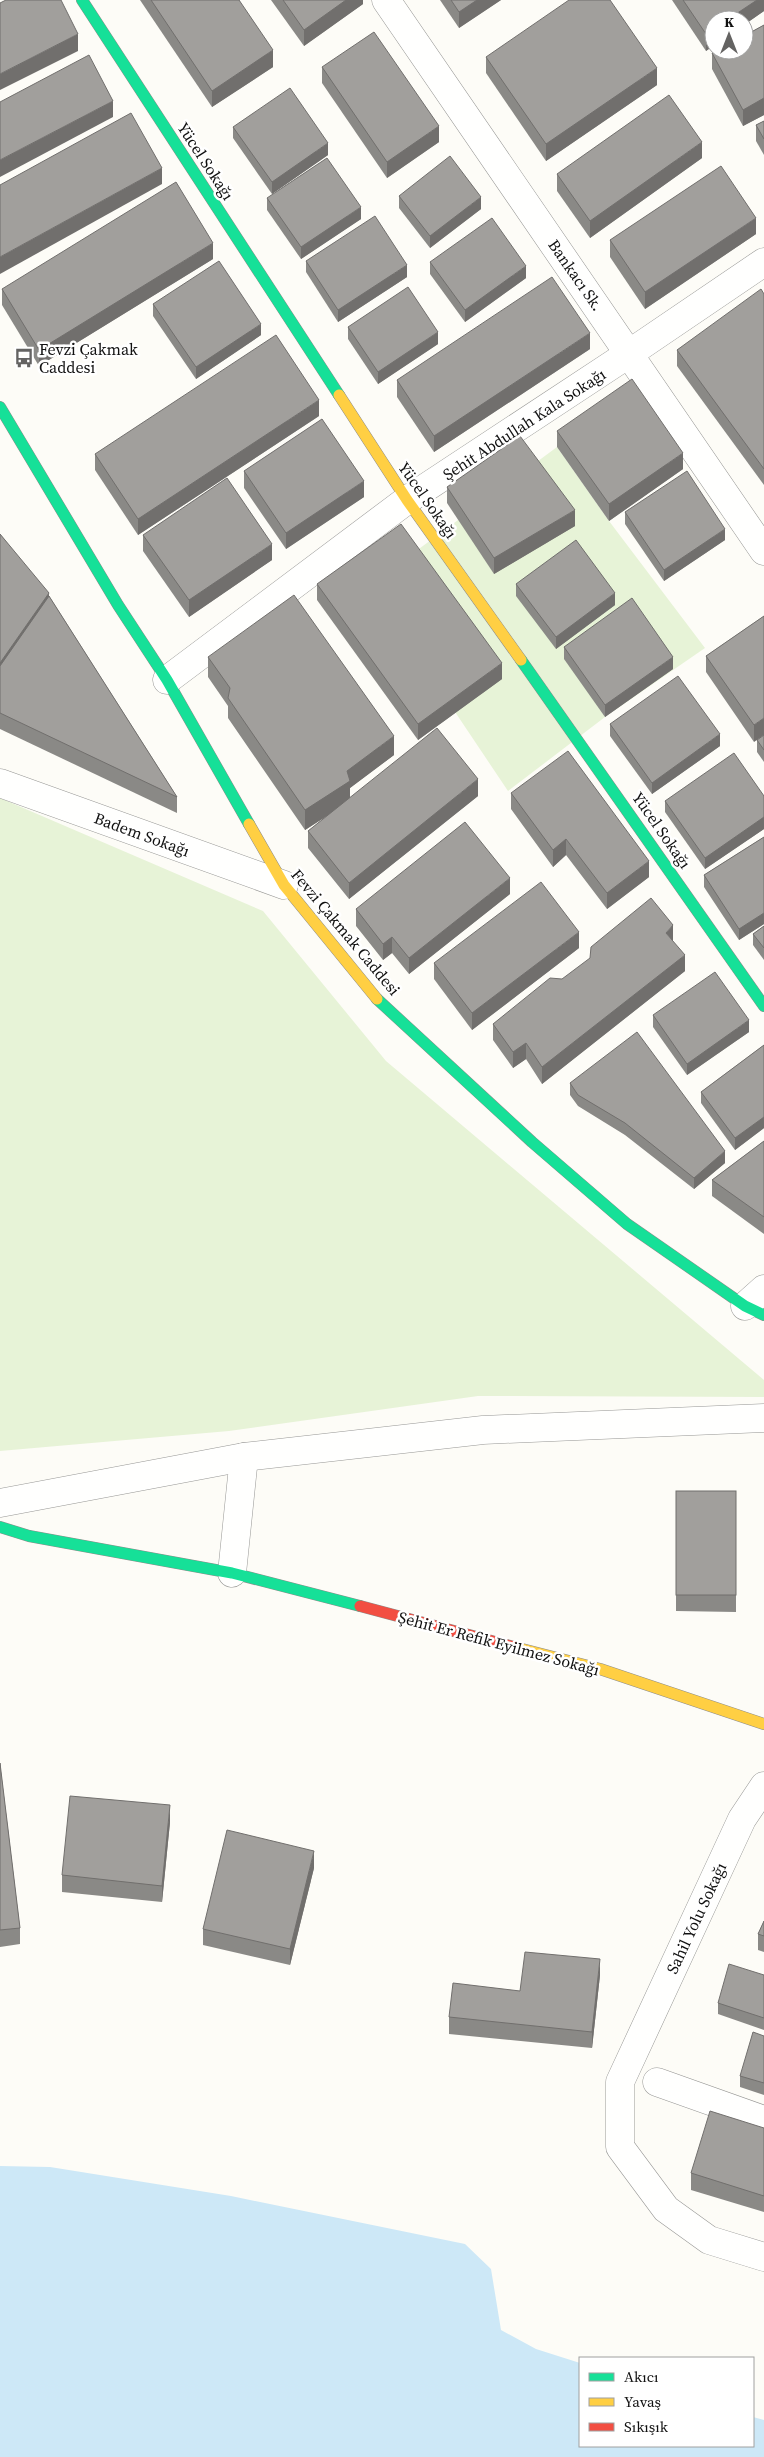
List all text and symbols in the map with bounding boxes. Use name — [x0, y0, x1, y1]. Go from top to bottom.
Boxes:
north arrow — [704, 10, 754, 60]
text: K — [724, 12, 734, 32]
street label: Yücel Sokağı — [173, 118, 240, 204]
street label: Bankacı Sk. — [543, 235, 609, 315]
place label: Fevzi Çakmak Caddesi — [39, 338, 138, 378]
bus stop icon: Fevzi Çakmak Caddesi — [13, 347, 35, 369]
street label: Şehit Abdullah Kala Sokağı — [438, 363, 610, 485]
street label: Yücel Sokağı — [393, 457, 463, 543]
street label: Yücel Sokağı — [627, 787, 697, 873]
street label: Badem Sokağı — [91, 807, 193, 862]
street label: Fevzi Çakmak Caddesi — [287, 864, 406, 1000]
street label: Şehit Er Refik Eyilmez Sokağı — [396, 1606, 602, 1681]
street label: Sahil Yolu Sokağı — [661, 1859, 731, 1977]
legend — [579, 2357, 754, 2447]
text: Akıcı — [624, 2366, 658, 2387]
text: Yavaş — [624, 2391, 661, 2412]
text: Sıkışık — [624, 2416, 669, 2437]

